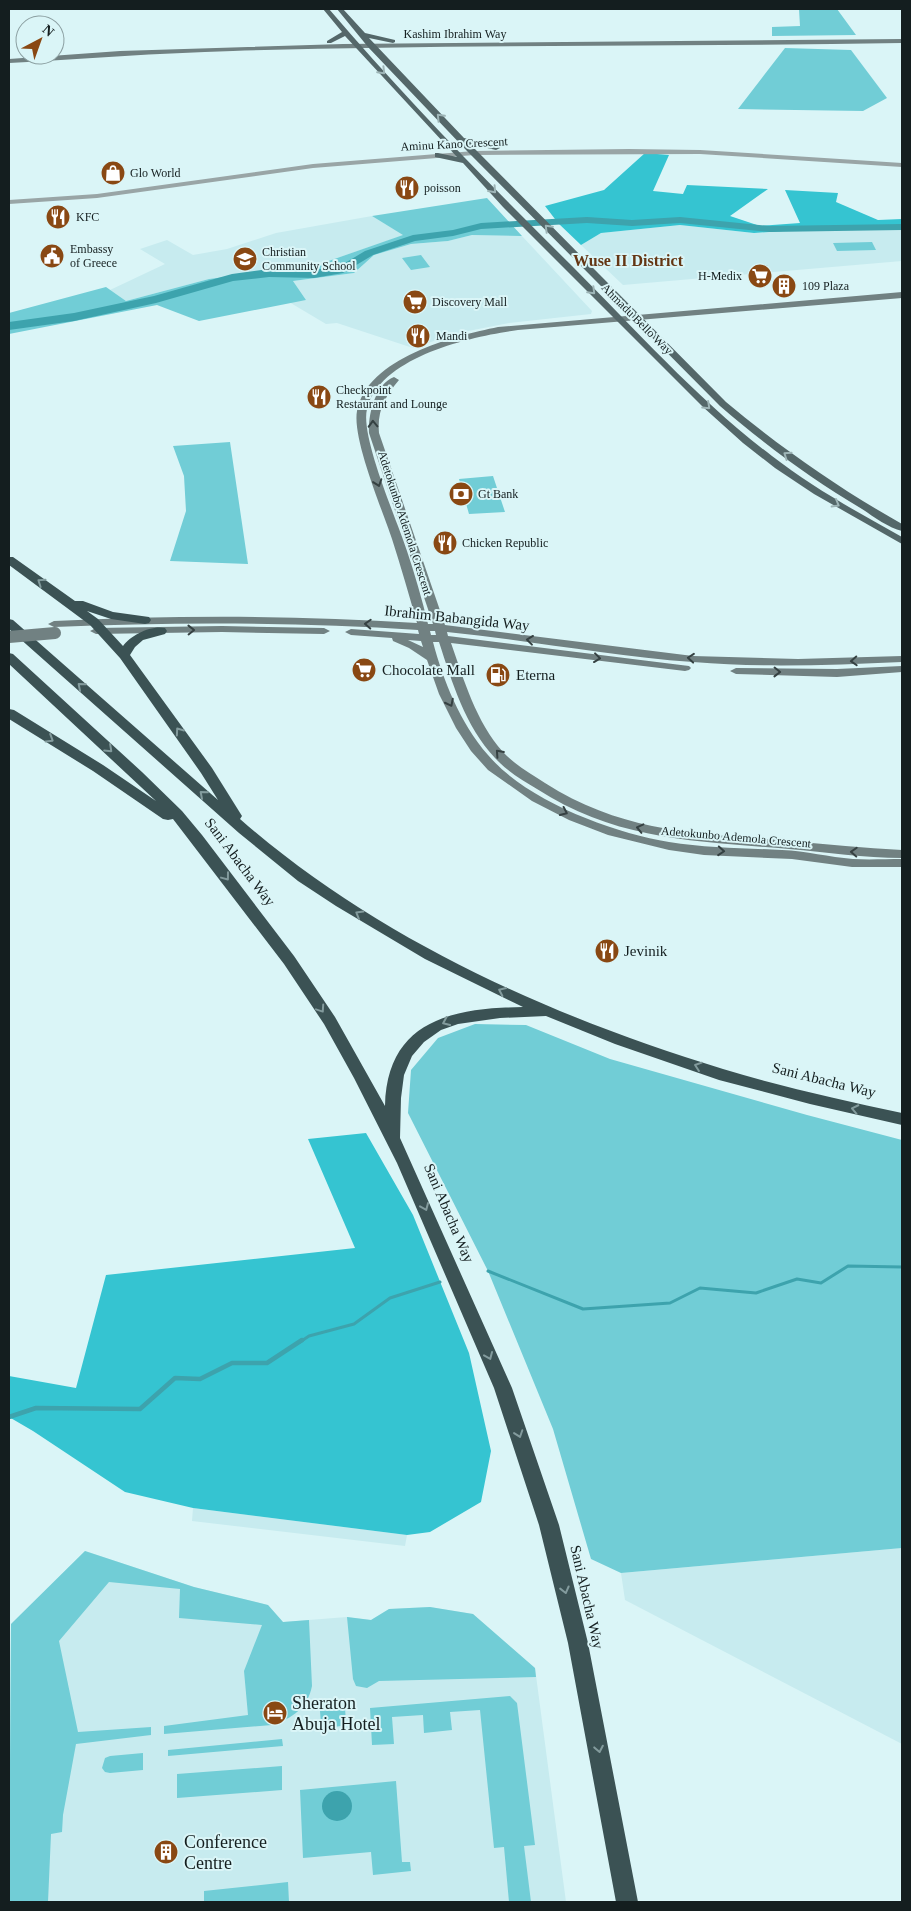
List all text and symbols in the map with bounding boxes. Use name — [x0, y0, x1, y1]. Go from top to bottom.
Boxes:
north arrow — [15, 15, 65, 65]
text: N — [39, 22, 57, 40]
street label: Kashim Ibrahim Way — [404, 27, 506, 41]
one-way arrow — [376, 66, 385, 75]
one-way arrow — [437, 114, 446, 123]
street label: Aminu Kano Crescent — [400, 134, 509, 154]
shop icon: Glo World — [100, 160, 126, 186]
place label: Glo World — [130, 166, 180, 180]
restaurant icon: poisson — [394, 175, 420, 201]
place label: poisson — [424, 181, 461, 195]
one-way arrow — [487, 185, 496, 194]
restaurant icon: KFC — [45, 204, 71, 230]
place label: KFC — [76, 210, 99, 224]
one-way arrow — [545, 225, 554, 234]
place label: Embassy of Greece — [70, 242, 117, 270]
public building icon: Embassy of Greece — [39, 243, 65, 269]
place label: Christian Community School — [262, 245, 356, 273]
school or university icon: Christian Community School — [232, 246, 258, 272]
district label: Wuse II District — [573, 252, 684, 269]
supermarket icon: H-Medix — [747, 263, 773, 289]
place label: H-Medix — [698, 269, 742, 283]
building icon: 109 Plaza — [771, 273, 797, 299]
place label: 109 Plaza — [802, 279, 850, 293]
street label: Ahmadu Bello Way — [599, 281, 675, 357]
one-way arrow — [586, 285, 595, 294]
supermarket icon: Discovery Mall — [402, 289, 428, 315]
place label: Discovery Mall — [432, 295, 508, 309]
restaurant icon: Mandi — [405, 323, 431, 349]
place label: Mandi — [436, 329, 468, 343]
place label: Checkpoint Restaurant and Lounge — [336, 383, 447, 411]
restaurant icon: Checkpoint Restaurant and Lounge — [306, 384, 332, 410]
one-way arrow — [701, 400, 710, 409]
one-way arrow — [368, 419, 379, 427]
street label: Adetokunbo Ademola Crescent — [375, 449, 435, 597]
one-way arrow — [783, 452, 793, 461]
one-way arrow — [372, 478, 382, 486]
bank icon: Gt Bank — [448, 481, 474, 507]
place label: Gt Bank — [478, 487, 518, 501]
one-way arrow — [831, 497, 840, 507]
restaurant icon: Chicken Republic — [432, 530, 458, 556]
place label: Chicken Republic — [462, 536, 548, 550]
one-way arrow — [38, 579, 47, 588]
street label: Ibrahim Babangida Way — [384, 602, 531, 634]
one-way arrow — [364, 618, 372, 629]
one-way arrow — [188, 625, 196, 635]
one-way arrow — [525, 635, 533, 646]
one-way arrow — [594, 652, 602, 663]
one-way arrow — [687, 653, 695, 664]
one-way arrow — [849, 656, 857, 666]
supermarket icon: Chocolate Mall — [351, 657, 377, 683]
place label: Chocolate Mall — [382, 662, 475, 678]
fuel station icon: Eterna — [485, 662, 511, 688]
place label: Eterna — [516, 667, 555, 683]
one-way arrow — [773, 667, 781, 677]
one-way arrow — [78, 683, 87, 692]
one-way arrow — [444, 698, 454, 707]
one-way arrow — [176, 727, 185, 737]
one-way arrow — [45, 732, 54, 742]
one-way arrow — [103, 743, 112, 752]
one-way arrow — [496, 750, 505, 759]
one-way arrow — [199, 791, 208, 800]
one-way arrow — [559, 806, 568, 817]
street label: Sani Abacha Way — [202, 815, 279, 910]
one-way arrow — [636, 823, 645, 834]
street label: Adetokunbo Ademola Crescent — [660, 823, 812, 851]
one-way arrow — [717, 845, 725, 856]
one-way arrow — [849, 847, 857, 858]
one-way arrow — [221, 871, 229, 880]
one-way arrow — [356, 911, 365, 921]
restaurant icon: Jevinik — [594, 938, 620, 964]
place label: Jevinik — [624, 943, 668, 959]
one-way arrow — [498, 987, 507, 997]
one-way arrow — [315, 1003, 324, 1012]
one-way arrow — [442, 1016, 451, 1027]
street label: Sani Abacha Way — [771, 1059, 878, 1101]
one-way arrow — [694, 1062, 703, 1072]
one-way arrow — [850, 1104, 859, 1115]
street label: Sani Abacha Way — [421, 1161, 477, 1265]
one-way arrow — [418, 1202, 429, 1211]
one-way arrow — [484, 1352, 494, 1360]
one-way arrow — [513, 1429, 523, 1438]
street label: Sani Abacha Way — [567, 1544, 607, 1651]
one-way arrow — [559, 1585, 570, 1594]
place label: Sheraton Abuja Hotel — [292, 1693, 380, 1734]
hotel icon: Sheraton Abuja Hotel — [262, 1700, 288, 1726]
one-way arrow — [593, 1744, 603, 1753]
place label: Conference Centre — [184, 1832, 267, 1873]
building icon: Conference Centre — [153, 1839, 179, 1865]

